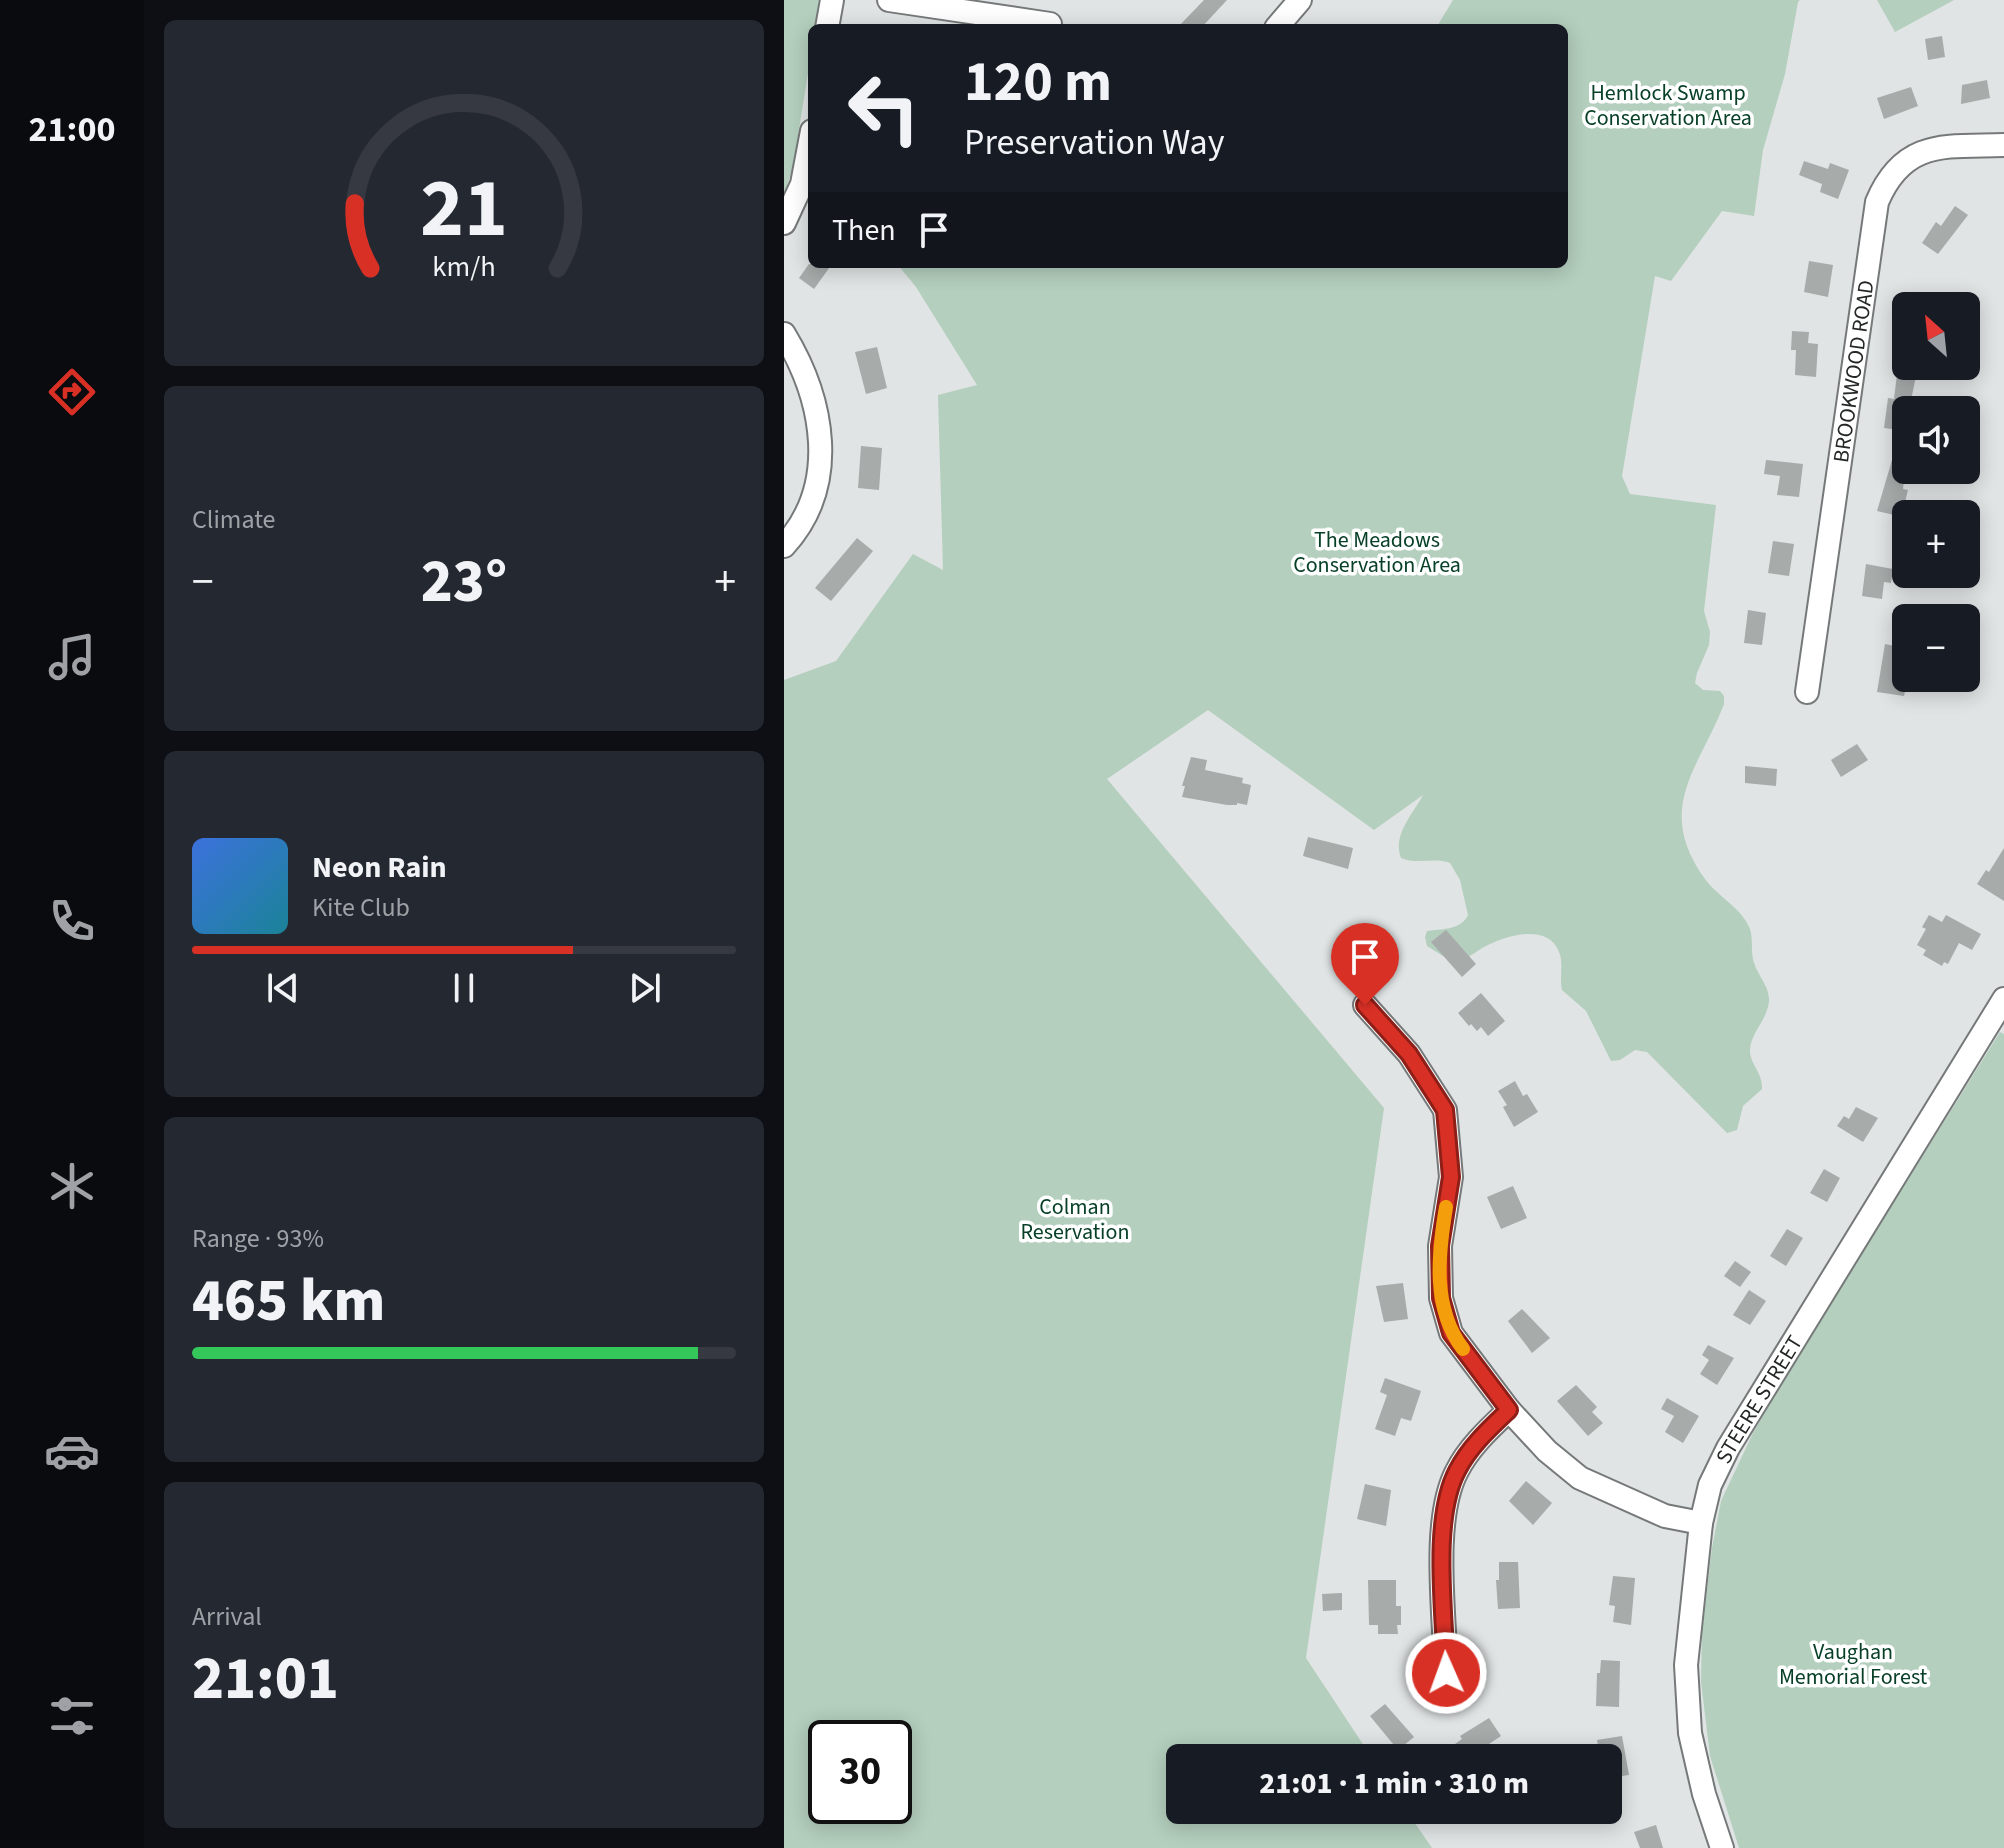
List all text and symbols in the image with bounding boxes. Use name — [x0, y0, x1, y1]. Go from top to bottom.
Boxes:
text: 120 m — [964, 43, 1112, 122]
icon: left — [832, 56, 936, 160]
park label: Hemlock Swamp Conservation Area — [1584, 77, 1752, 134]
text: 21:00 — [29, 104, 115, 155]
text: Preservation Way — [964, 117, 1225, 168]
text: 21 — [420, 149, 508, 267]
icon: arrive — [912, 208, 956, 252]
text: Then — [832, 209, 896, 252]
text: km/h — [432, 247, 496, 287]
street label: BROOKWOOD ROAD — [1825, 278, 1883, 465]
north arrow — [1892, 292, 1980, 380]
map controls — [1892, 292, 1980, 692]
icon: directions — [44, 364, 100, 420]
button: sound — [1892, 396, 1980, 484]
button: + — [1892, 500, 1980, 588]
text: Climate — [192, 501, 276, 538]
park label: The Meadows Conservation Area — [1293, 524, 1461, 581]
text: 23° — [421, 540, 507, 625]
text: − — [192, 551, 214, 614]
text: + — [714, 551, 736, 614]
button: − — [1892, 604, 1980, 692]
icon: music — [44, 629, 100, 685]
text: Neon Rain — [312, 846, 447, 889]
text: Kite Club — [312, 889, 410, 926]
icon: phone — [44, 893, 100, 949]
pin — [1331, 923, 1399, 1005]
icon: arrive — [1343, 935, 1387, 979]
icon: previous — [261, 966, 305, 1010]
icon: pause — [442, 966, 486, 1010]
icon: next — [623, 966, 667, 1010]
icon: climate — [44, 1158, 100, 1214]
park label: Colman Reservation — [1021, 1191, 1129, 1248]
text: Range · 93% — [192, 1220, 324, 1257]
text: 465 km — [192, 1259, 385, 1344]
street label: STEERE STREET — [1708, 1329, 1811, 1469]
icon: car — [44, 1423, 100, 1479]
text: Arrival — [192, 1598, 262, 1635]
position arrow — [1404, 1631, 1488, 1715]
park label: Vaughan Memorial Forest — [1779, 1636, 1928, 1693]
text: 21:01 — [192, 1637, 339, 1722]
icon: filters — [44, 1688, 100, 1744]
speed limit sign: 30 — [808, 1720, 912, 1824]
text: 21:01 · 1 min · 310 m — [1259, 1762, 1529, 1805]

